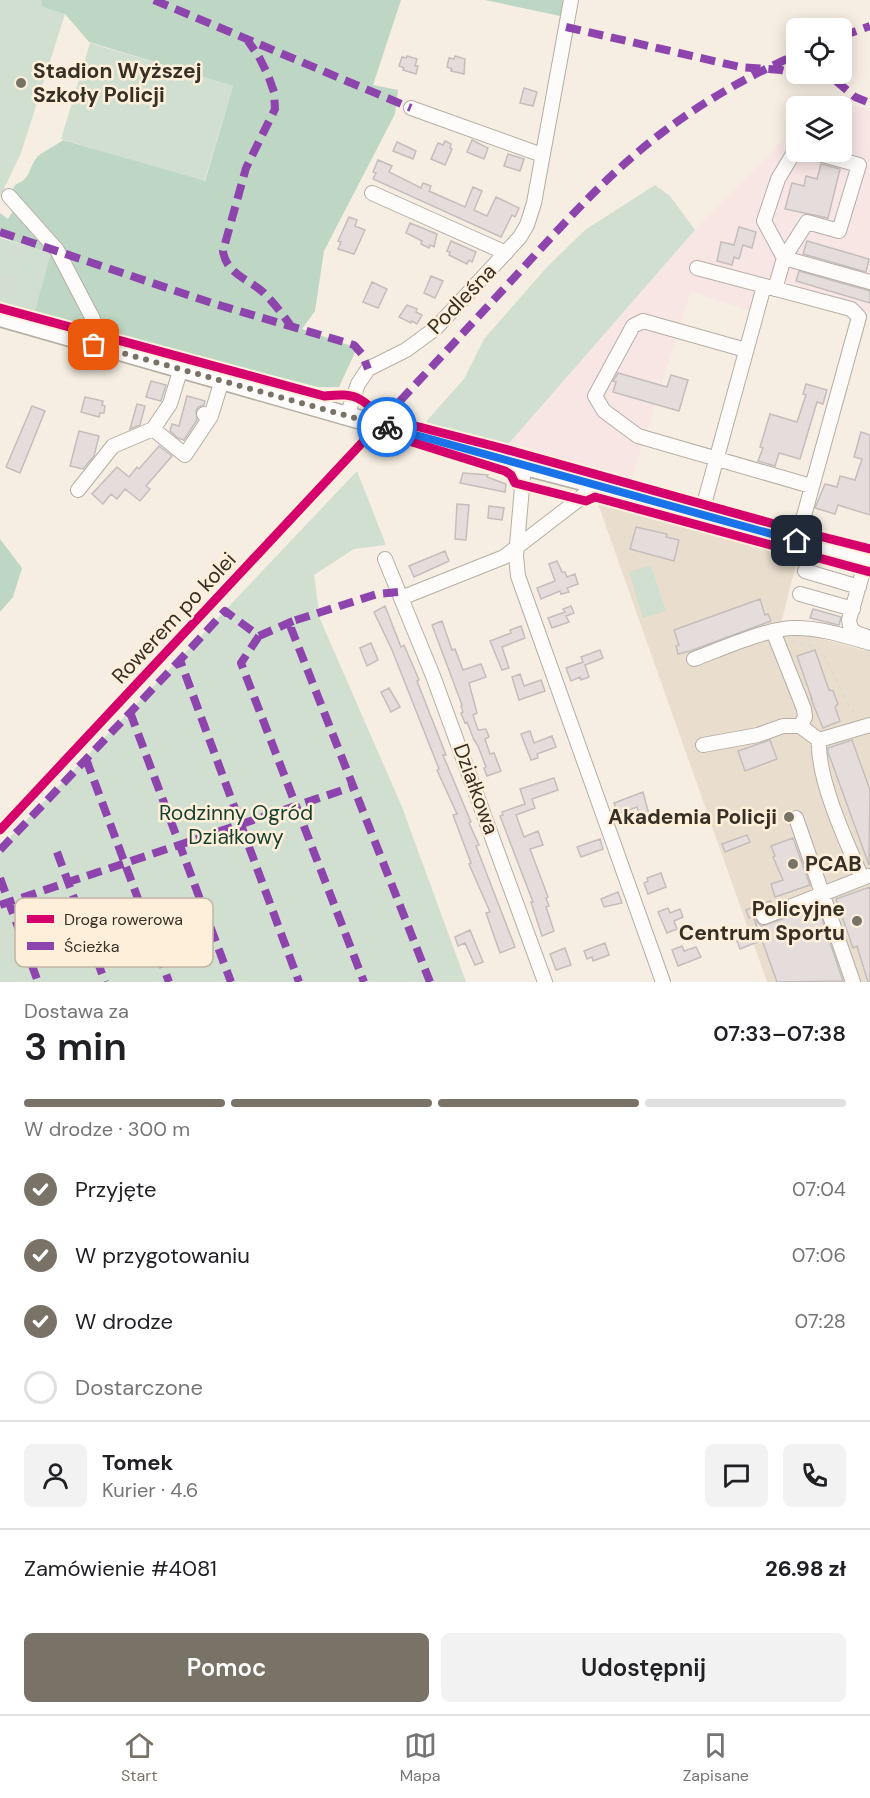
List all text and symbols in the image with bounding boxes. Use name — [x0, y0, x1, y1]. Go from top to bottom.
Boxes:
map controls — [786, 18, 852, 162]
button: locate — [786, 18, 852, 84]
place label: Stadion Wyższej Szkoły Policji — [33, 57, 202, 109]
marker: Stadion Wyższej Szkoły Policji — [14, 76, 28, 90]
button: layers — [786, 96, 852, 162]
street label: Podleśna — [421, 258, 503, 340]
pin — [68, 319, 119, 370]
icon: bag — [77, 328, 110, 361]
courier — [357, 397, 417, 457]
icon: bike — [371, 411, 404, 444]
pin — [771, 515, 822, 566]
icon: home — [780, 524, 813, 557]
street label: Rowerem po kolei — [106, 546, 242, 690]
street label: Działkowa — [447, 740, 505, 838]
park label: Rodzinny Ogród Działkowy — [159, 799, 313, 851]
place label: Akademia Policji — [608, 803, 777, 831]
marker: Akademia Policji — [782, 810, 796, 824]
place label: PCAB — [805, 850, 862, 878]
marker: PCAB — [786, 857, 800, 871]
place label: Policyjne Centrum Sportu — [679, 895, 845, 947]
legend — [15, 898, 213, 967]
text: Droga rowerowa — [64, 909, 183, 930]
marker: Policyjne Centrum Sportu — [850, 914, 864, 928]
text: Ścieżka — [64, 936, 119, 957]
text: Dostawa za — [24, 998, 129, 1024]
text: 07:33–07:38 — [713, 1019, 846, 1048]
text: 3 min — [24, 1021, 127, 1072]
text: W drodze · 300 m — [24, 1116, 190, 1142]
icon: check — [24, 1173, 57, 1206]
text: Przyjęte — [75, 1175, 157, 1204]
text: 07:04 — [792, 1176, 846, 1202]
icon: check — [24, 1239, 57, 1272]
text: W przygotowaniu — [75, 1241, 250, 1270]
text: 07:06 — [792, 1242, 846, 1268]
icon: check — [24, 1305, 57, 1338]
text: W drodze — [75, 1307, 173, 1336]
text: 07:28 — [795, 1308, 846, 1334]
text: Dostarczone — [75, 1373, 203, 1402]
button: person — [24, 1444, 87, 1507]
button: chat — [705, 1444, 768, 1507]
button: phone — [783, 1444, 846, 1507]
text: Tomek — [102, 1448, 173, 1477]
text: Kurier · 4.6 — [102, 1477, 198, 1503]
text: Zamówienie #4081 — [24, 1554, 217, 1583]
text: 26.98 zł — [765, 1554, 846, 1583]
button: Pomoc — [24, 1633, 429, 1702]
button: Udostępnij — [441, 1633, 846, 1702]
tab: Start — [121, 1729, 158, 1786]
tab: Mapa — [400, 1729, 441, 1786]
tab: Zapisane — [683, 1729, 749, 1786]

